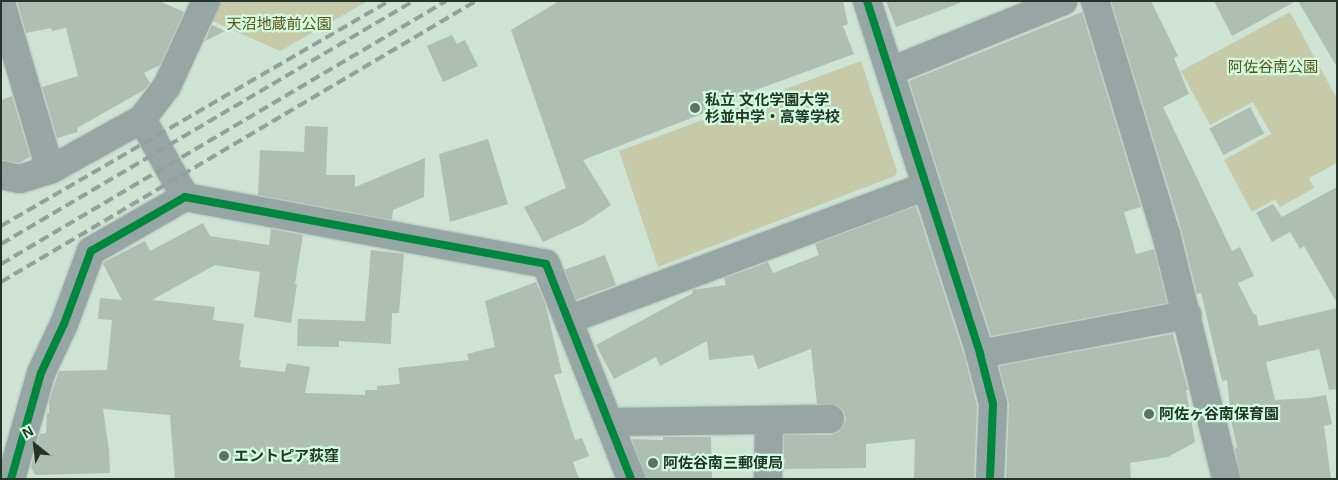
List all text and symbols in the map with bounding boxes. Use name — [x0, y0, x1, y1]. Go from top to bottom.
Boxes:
park label: 天沼地蔵前公園 — [227, 15, 331, 33]
park label: 阿佐谷南公園 — [1228, 58, 1318, 76]
place label: 私立 文化学園大学 杉並中学・高等学校 — [705, 90, 840, 125]
marker: 私立 文化学園大学 杉並中学・高等学校 — [689, 102, 701, 114]
place label: 阿佐ヶ谷南保育園 — [1159, 405, 1279, 423]
marker: 阿佐ヶ谷南保育園 — [1143, 408, 1155, 420]
north arrow — [10, 420, 60, 470]
text: N — [19, 422, 36, 441]
place label: エントピア荻窪 — [234, 447, 339, 465]
marker: エントピア荻窪 — [218, 450, 230, 462]
place label: 阿佐谷南三郵便局 — [663, 454, 783, 472]
marker: 阿佐谷南三郵便局 — [647, 457, 659, 469]

